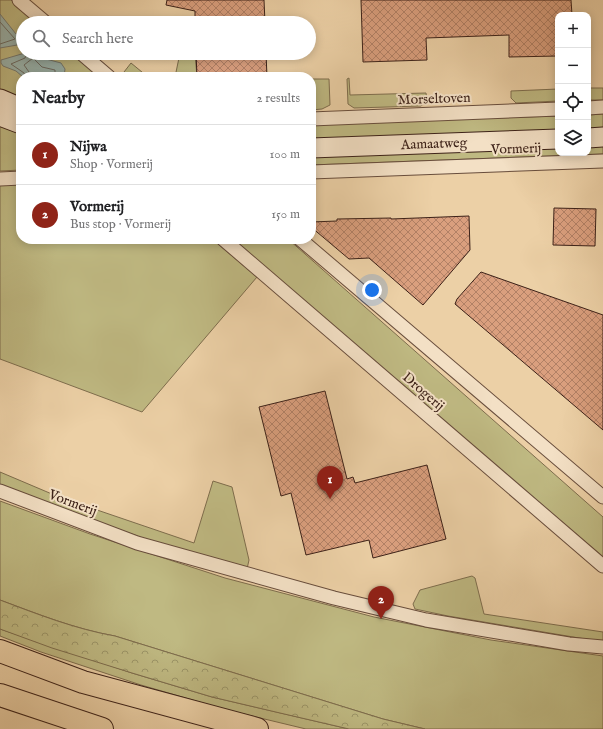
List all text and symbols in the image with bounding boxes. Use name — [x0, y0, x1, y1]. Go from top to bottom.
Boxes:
map controls — [555, 12, 591, 156]
button: + — [555, 12, 591, 48]
search box — [16, 16, 316, 60]
icon: search — [30, 27, 52, 49]
text: Search here — [62, 29, 133, 48]
button: − — [555, 48, 591, 84]
button: locate — [555, 84, 591, 120]
text: Nearby — [32, 88, 85, 109]
street label: Morseltoven — [397, 89, 471, 109]
text: 2 results — [256, 90, 300, 107]
button: layers — [555, 120, 591, 156]
street label: Aamaatweg — [400, 134, 468, 154]
text: Nijwa — [70, 137, 107, 156]
street label: Vormerij — [490, 139, 542, 159]
text: 1 — [43, 146, 47, 163]
text: 100 m — [270, 146, 300, 163]
text: Shop · Vormerij — [70, 156, 153, 173]
text: Vormerij — [70, 197, 124, 216]
text: 2 — [42, 206, 48, 223]
text: 150 m — [271, 206, 300, 223]
text: Bus stop · Vormerij — [70, 216, 171, 233]
your location — [362, 280, 382, 300]
street label: Drogerij — [399, 369, 448, 415]
pin: 1 — [317, 466, 343, 499]
street label: Vormerij — [45, 485, 99, 520]
pin: 2 — [368, 586, 394, 619]

